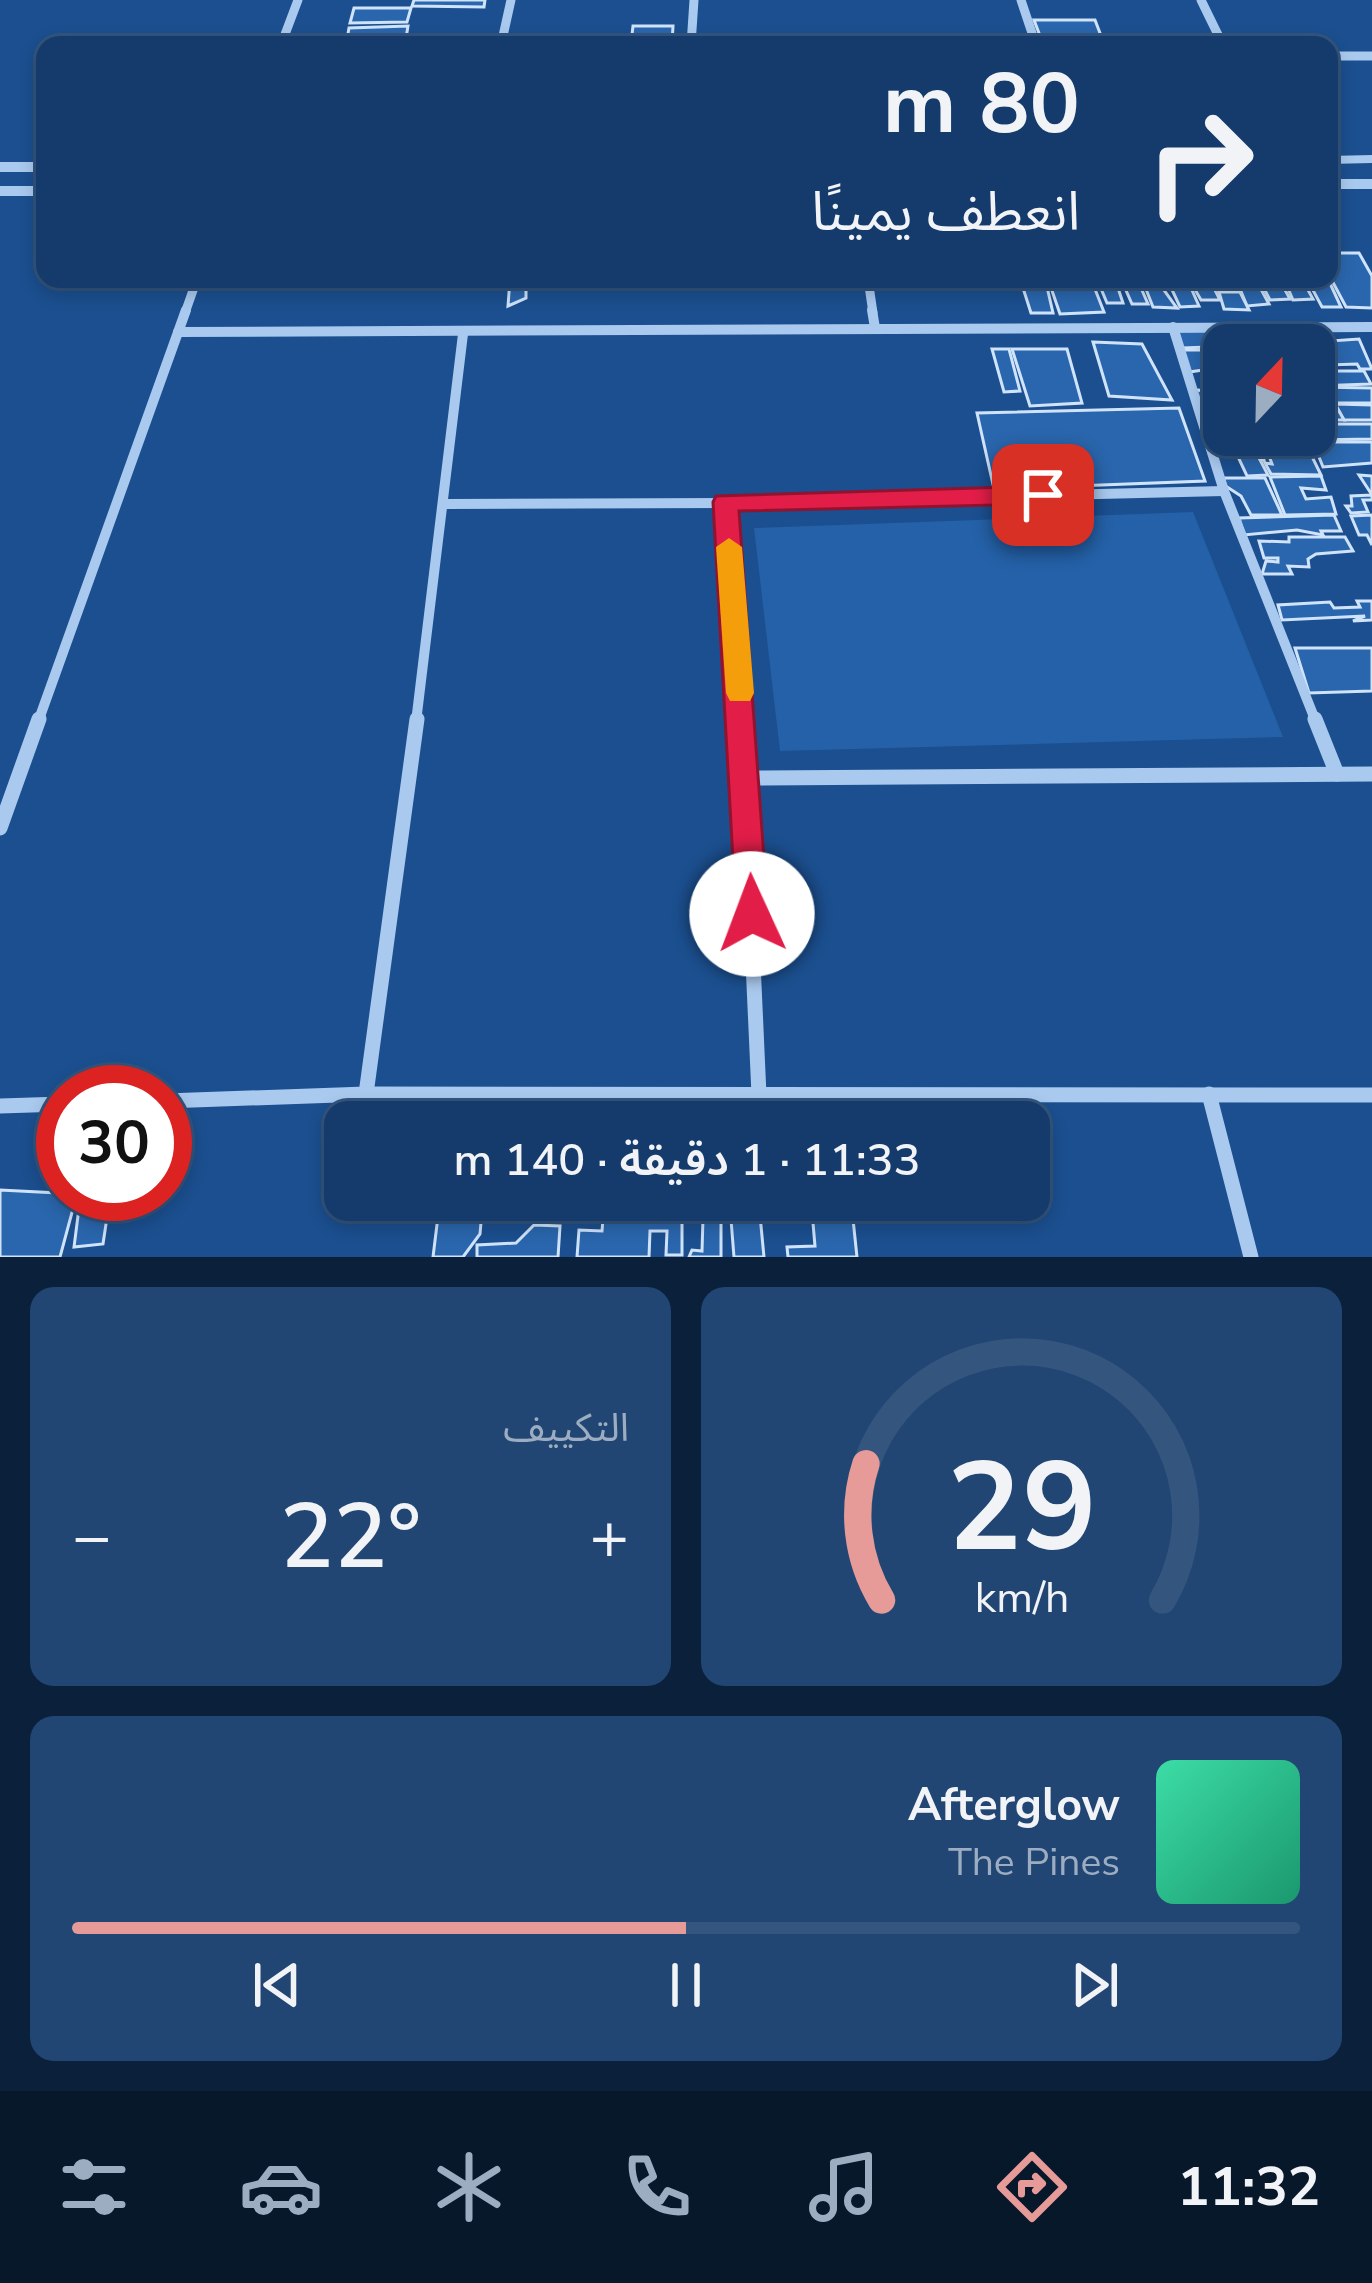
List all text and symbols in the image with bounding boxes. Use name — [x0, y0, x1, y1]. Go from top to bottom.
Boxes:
text: 80 m — [883, 47, 1080, 162]
icon: right — [1122, 84, 1278, 240]
text: انعطف يمينًا — [811, 175, 1080, 249]
north arrow — [1203, 324, 1335, 456]
map controls — [1203, 324, 1335, 456]
pin — [992, 444, 1094, 546]
icon: arrive — [1010, 462, 1076, 528]
position arrow — [689, 851, 815, 977]
speed limit sign: 30 — [36, 1065, 192, 1221]
text: 11:33 · 1 دقيقة · 140 m — [453, 1130, 921, 1191]
text: التكييف — [503, 1402, 629, 1455]
text: 29 — [947, 1423, 1096, 1593]
text: 22° — [280, 1476, 421, 1599]
text: − — [72, 1492, 112, 1582]
text: + — [589, 1492, 629, 1582]
text: km/h — [974, 1568, 1069, 1626]
text: Afterglow — [908, 1775, 1120, 1836]
text: The Pines — [948, 1836, 1120, 1889]
icon: previous — [244, 1952, 310, 2018]
icon: pause — [653, 1952, 719, 2018]
icon: next — [1062, 1952, 1128, 2018]
icon: filters — [52, 2145, 136, 2229]
icon: car — [239, 2145, 323, 2229]
icon: climate — [427, 2145, 511, 2229]
icon: phone — [615, 2145, 699, 2229]
icon: music — [802, 2145, 886, 2229]
icon: directions — [990, 2145, 1074, 2229]
text: 11:32 — [1177, 2150, 1320, 2224]

